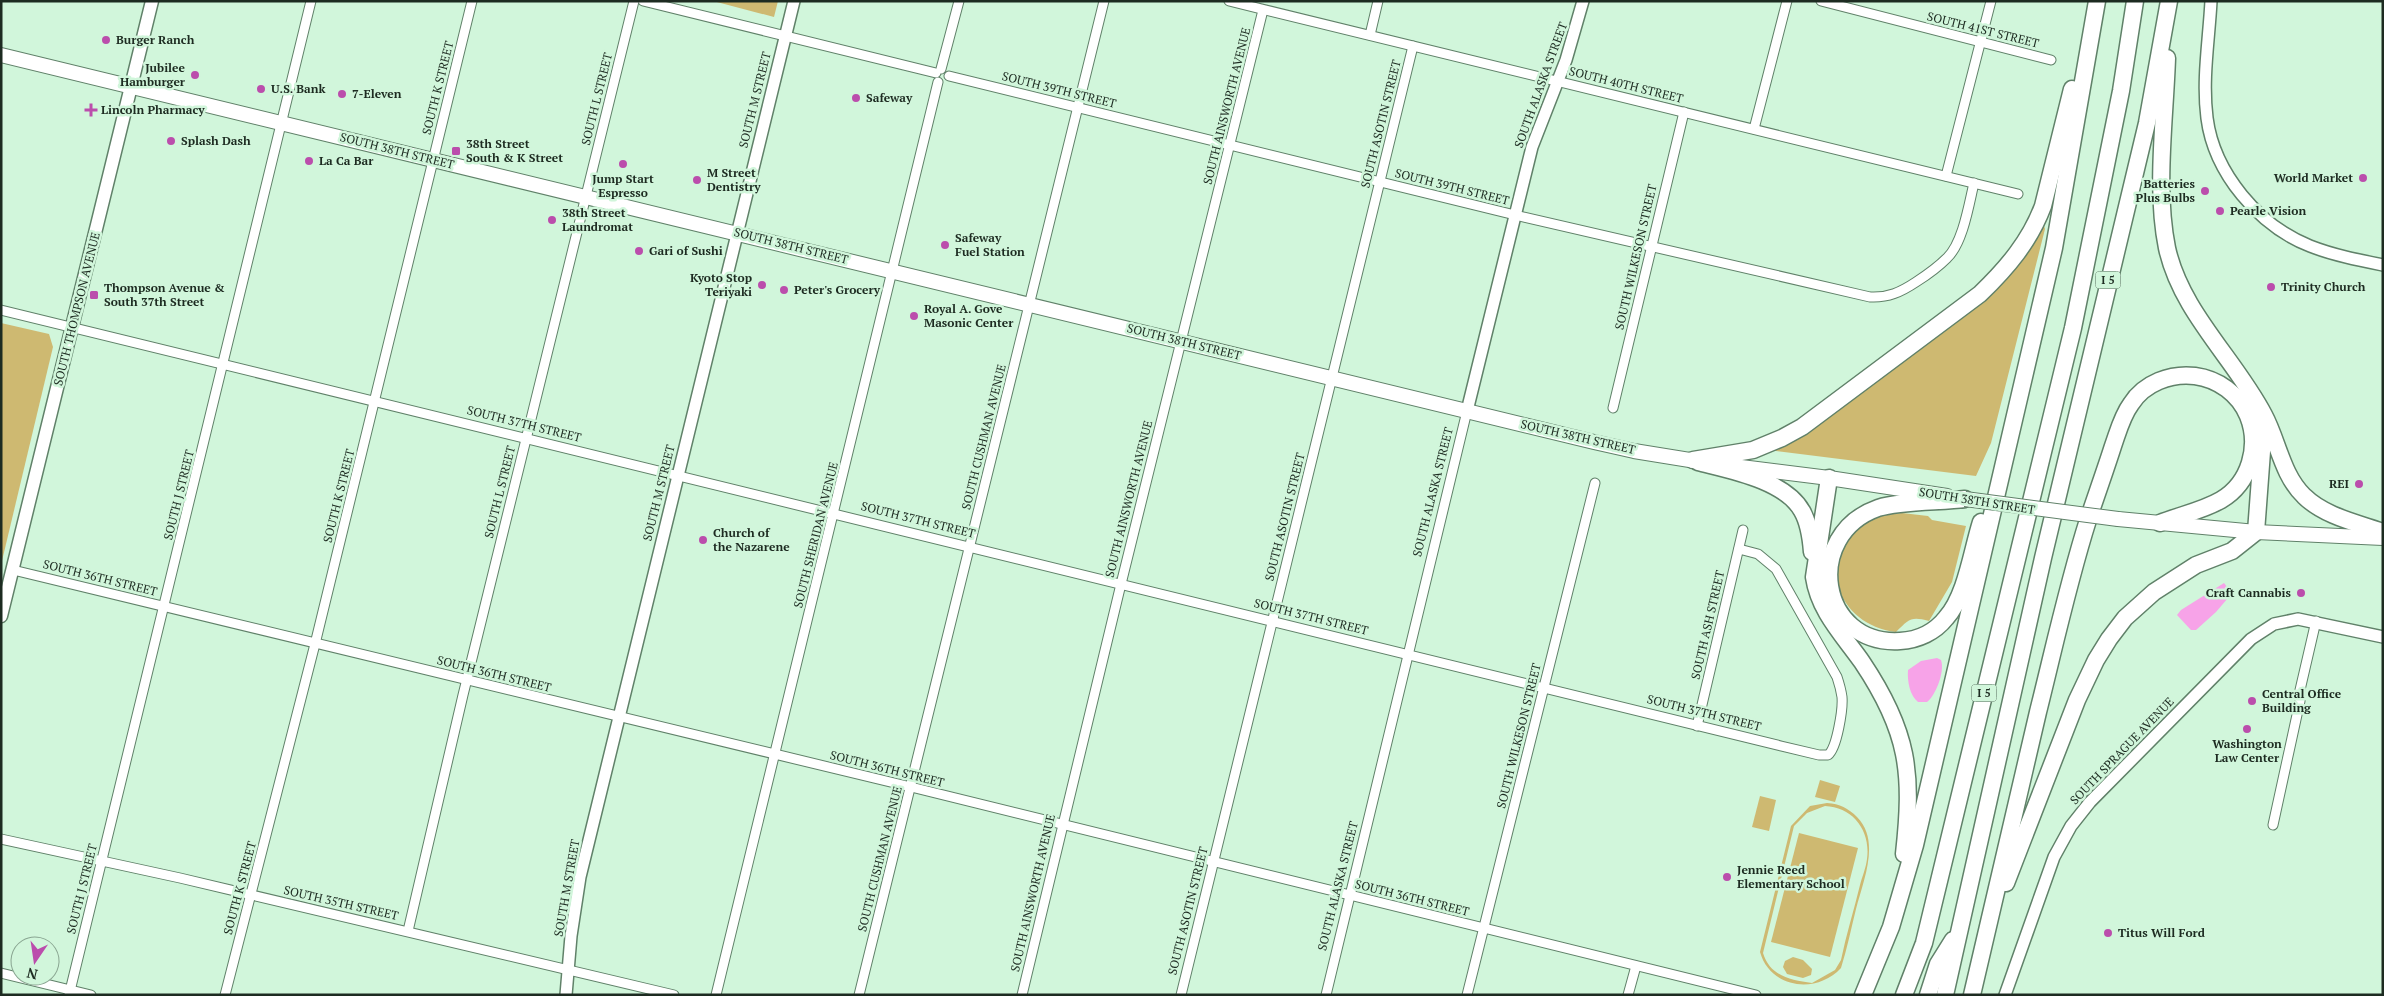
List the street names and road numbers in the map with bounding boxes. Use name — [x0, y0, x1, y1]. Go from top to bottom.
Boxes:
street label: SOUTH 41ST STREET — [1926, 8, 2041, 51]
street label: SOUTH ALASKA STREET — [1511, 19, 1570, 150]
street label: SOUTH AINSWORTH AVENUE — [1200, 26, 1253, 186]
street label: SOUTH K STREET — [419, 39, 457, 136]
street label: SOUTH L STREET — [578, 50, 615, 147]
street label: SOUTH M STREET — [735, 50, 774, 150]
street label: SOUTH ASOTIN STREET — [1357, 58, 1404, 190]
street label: SOUTH 40TH STREET — [1567, 63, 1685, 106]
street label: SOUTH 39TH STREET — [1000, 68, 1118, 111]
street label: SOUTH 38TH STREET — [338, 129, 456, 172]
street label: SOUTH 39TH STREET — [1393, 165, 1511, 208]
street label: SOUTH WILKESON STREET — [1611, 182, 1660, 331]
street label: SOUTH 38TH STREET — [732, 224, 850, 267]
street label: SOUTH THOMPSON AVENUE — [50, 230, 103, 387]
road number: I 5 — [2096, 272, 2120, 288]
street label: SOUTH 38TH STREET — [1125, 320, 1243, 363]
street label: SOUTH CUSHMAN AVENUE — [958, 363, 1009, 511]
street label: SOUTH 37TH STREET — [465, 402, 583, 445]
street label: SOUTH 38TH STREET — [1519, 416, 1637, 457]
street label: SOUTH AINSWORTH AVENUE — [1102, 419, 1155, 579]
street label: SOUTH ALASKA STREET — [1409, 425, 1456, 558]
street label: SOUTH L STREET — [481, 443, 518, 540]
street label: SOUTH M STREET — [639, 443, 678, 543]
street label: SOUTH K STREET — [320, 447, 358, 544]
street label: SOUTH J STREET — [160, 448, 197, 542]
street label: SOUTH ASOTIN STREET — [1261, 451, 1308, 583]
street label: SOUTH SHERIDAN AVENUE — [790, 460, 841, 609]
street label: SOUTH 38TH STREET — [1918, 484, 2037, 517]
street label: SOUTH 37TH STREET — [859, 498, 977, 541]
street label: SOUTH 36TH STREET — [41, 556, 159, 599]
street label: SOUTH ASH STREET — [1688, 568, 1727, 681]
street label: SOUTH 37TH STREET — [1252, 595, 1370, 638]
street label: SOUTH 36TH STREET — [435, 652, 553, 695]
street label: SOUTH WILKESON STREET — [1493, 661, 1544, 810]
road number: I 5 — [1972, 684, 1996, 701]
street label: SOUTH 37TH STREET — [1645, 691, 1763, 734]
street label: SOUTH SPRAGUE AVENUE — [2067, 694, 2177, 807]
street label: SOUTH 36TH STREET — [828, 747, 946, 790]
street label: SOUTH CUSHMAN AVENUE — [854, 785, 905, 933]
street label: SOUTH AINSWORTH AVENUE — [1007, 813, 1058, 973]
street label: SOUTH ALASKA STREET — [1314, 819, 1361, 952]
street label: SOUTH M STREET — [551, 837, 583, 938]
street label: SOUTH K STREET — [220, 839, 259, 936]
street label: SOUTH J STREET — [63, 842, 100, 936]
street label: SOUTH ASOTIN STREET — [1164, 845, 1211, 977]
street label: SOUTH 36TH STREET — [1353, 876, 1471, 919]
street label: SOUTH 35TH STREET — [282, 882, 400, 923]

